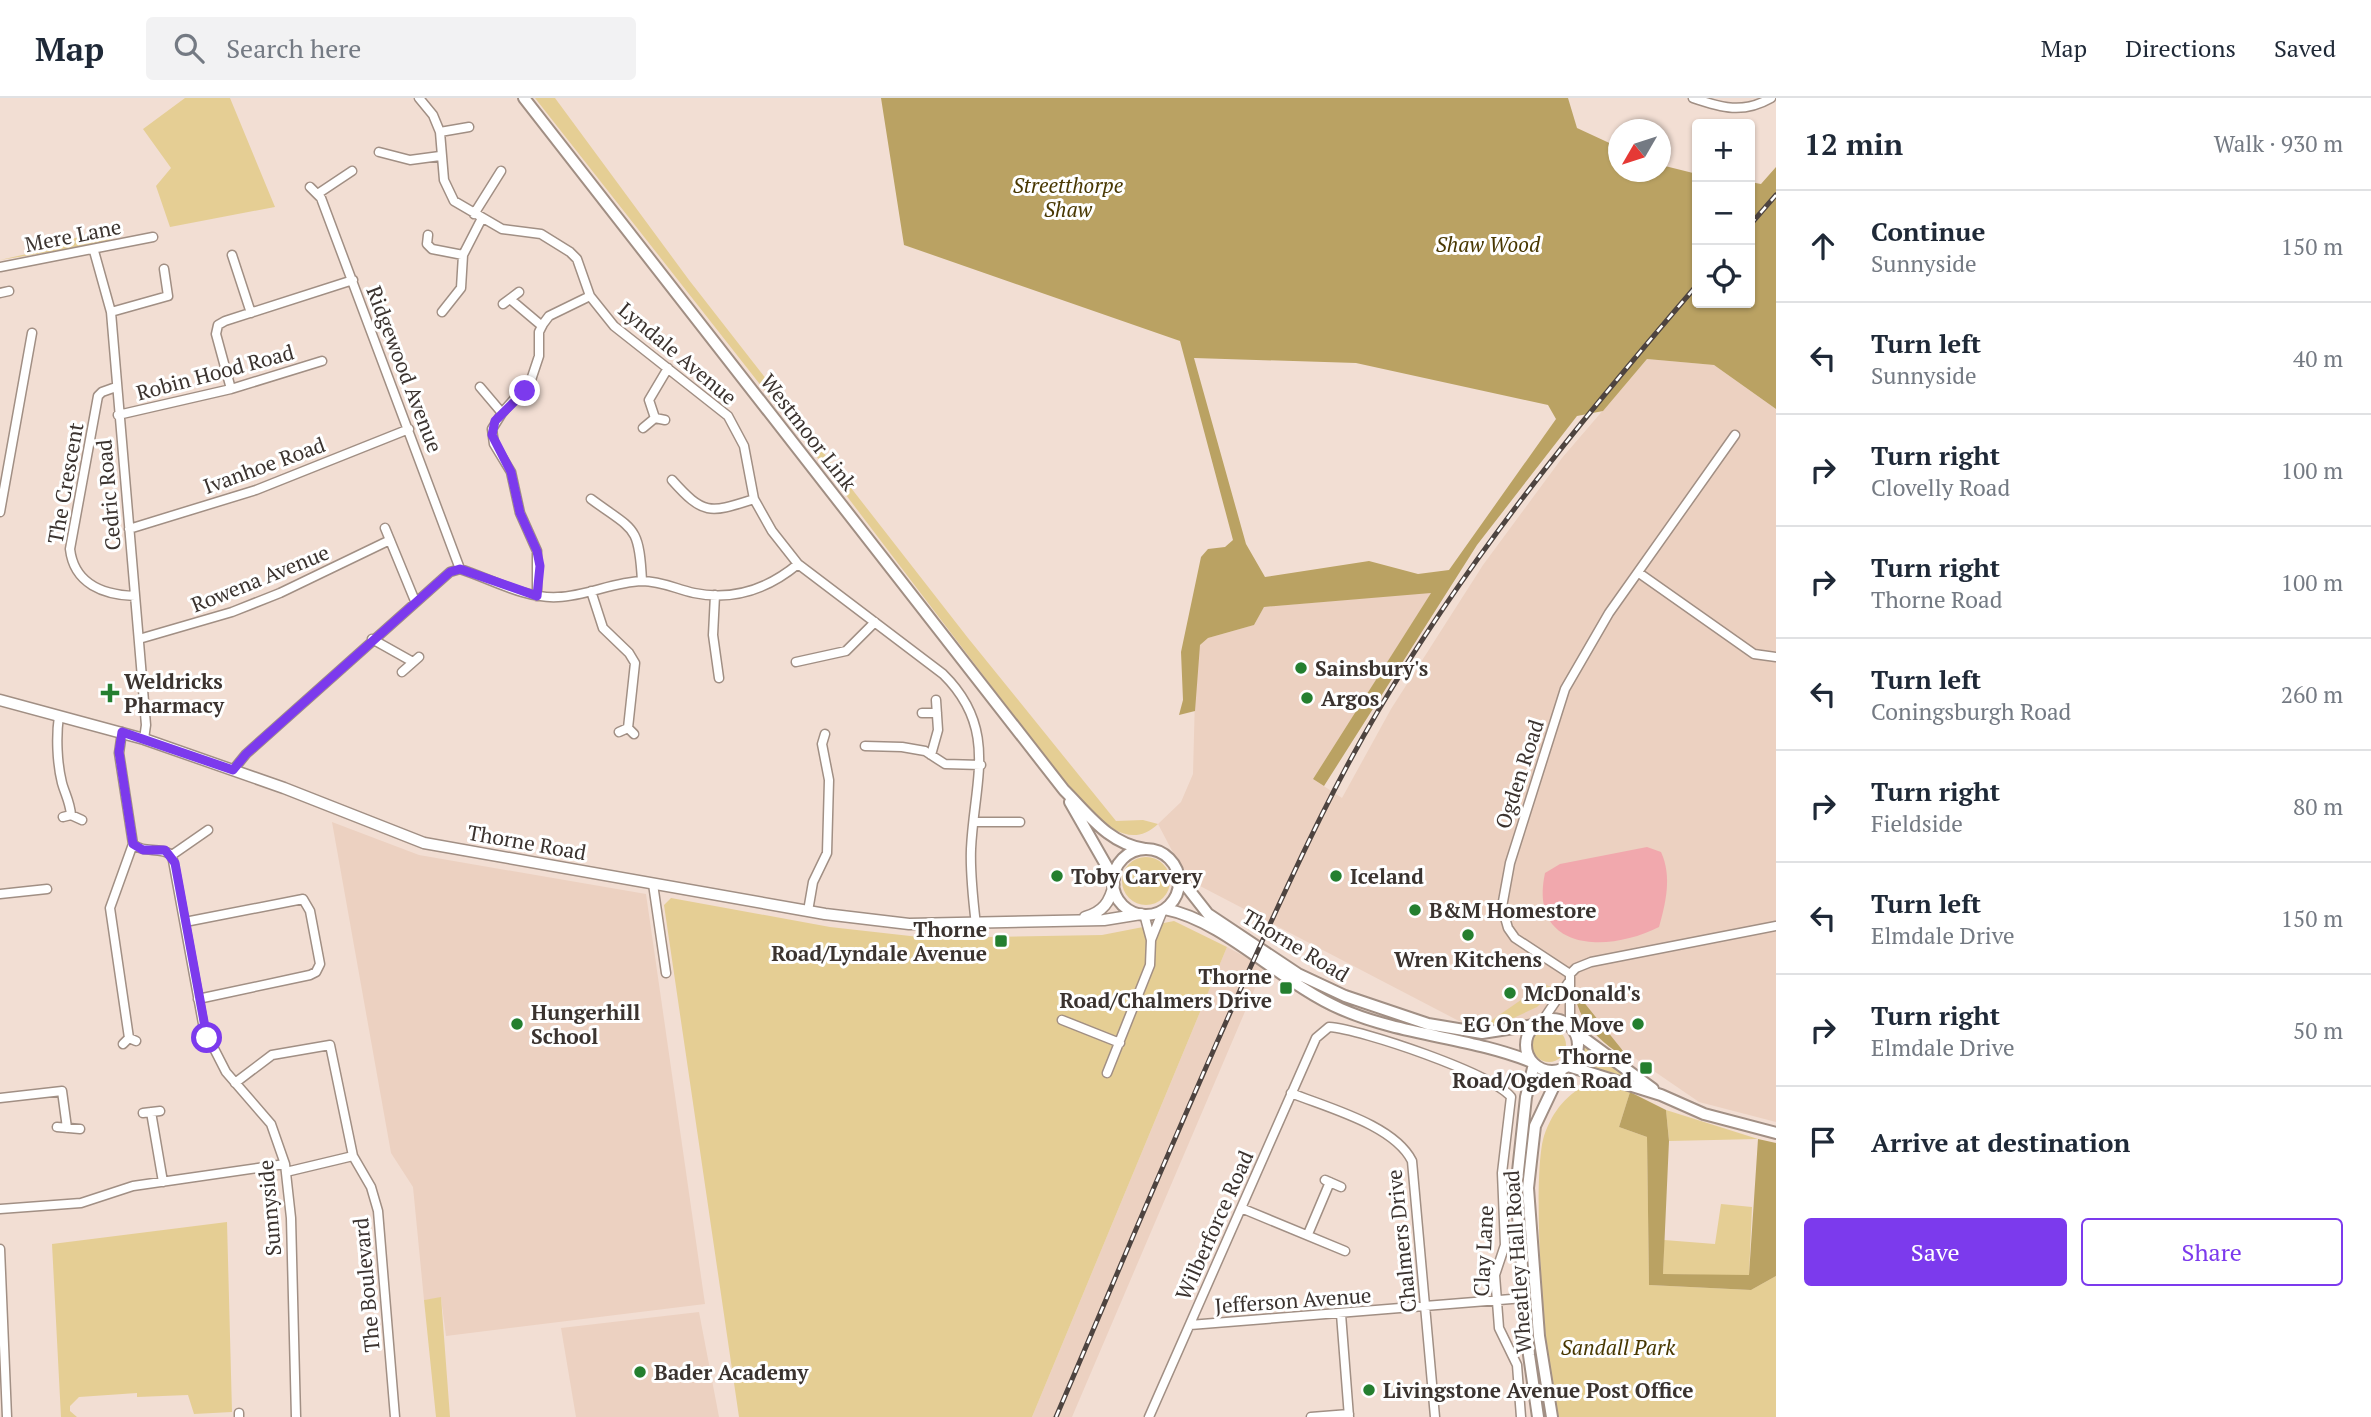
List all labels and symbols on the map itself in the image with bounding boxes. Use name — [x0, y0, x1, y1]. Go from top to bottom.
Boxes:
north arrow — [1608, 119, 1671, 182]
park label: Streetthorpe Shaw — [1013, 171, 1124, 223]
street label: Mere Lane — [22, 212, 124, 258]
park label: Shaw Wood — [1436, 230, 1541, 258]
street label: Ridgewood Avenue — [360, 282, 450, 456]
street label: Lyndale Avenue — [613, 295, 743, 411]
street label: Robin Hood Road — [133, 337, 297, 406]
street label: Westmoor Link — [754, 368, 864, 496]
route end — [509, 375, 540, 406]
street label: The Crescent — [41, 420, 89, 546]
street label: Ivanhoe Road — [199, 430, 329, 500]
street label: Cedric Road — [89, 438, 127, 552]
street label: Rowena Avenue — [187, 538, 333, 618]
place label: Sainsbury's — [1315, 654, 1428, 682]
marker: Sainsbury's — [1293, 660, 1309, 676]
place label: Weldricks Pharmacy — [124, 667, 225, 719]
place label: Argos — [1321, 684, 1379, 712]
marker: Weldricks Pharmacy — [102, 685, 118, 701]
marker: Argos — [1299, 690, 1315, 706]
street label: Ogden Road — [1488, 716, 1550, 832]
street label: Thorne Road — [465, 818, 589, 866]
place label: Toby Carvery — [1071, 862, 1203, 890]
place label: Iceland — [1350, 862, 1424, 890]
marker: Toby Carvery — [1049, 868, 1065, 884]
marker: Iceland — [1328, 868, 1344, 884]
place label: B&M Homestore — [1429, 896, 1597, 924]
street label: Thorne Road — [1237, 902, 1355, 988]
marker: B&M Homestore — [1407, 902, 1423, 918]
place label: Thorne Road/Lyndale Avenue — [771, 915, 987, 967]
marker: Wren Kitchens — [1460, 927, 1476, 943]
marker: Thorne Road/Lyndale Avenue — [993, 933, 1009, 949]
place label: Wren Kitchens — [1394, 945, 1542, 973]
place label: Thorne Road/Chalmers Drive — [1059, 962, 1272, 1014]
place label: McDonald's — [1524, 979, 1641, 1007]
marker: Thorne Road/Chalmers Drive — [1278, 980, 1294, 996]
marker: McDonald's — [1502, 985, 1518, 1001]
place label: Hungerhill School — [531, 998, 640, 1050]
place label: EG On the Move — [1463, 1010, 1624, 1038]
marker: Hungerhill School — [509, 1016, 525, 1032]
marker: EG On the Move — [1630, 1016, 1646, 1032]
route start — [191, 1022, 222, 1053]
place label: Thorne Road/Ogden Road — [1452, 1042, 1632, 1094]
marker: Thorne Road/Ogden Road — [1638, 1060, 1654, 1076]
street label: Wilberforce Road — [1169, 1146, 1260, 1304]
street label: Sunnyside — [251, 1159, 287, 1257]
street label: Chalmers Drive — [1380, 1168, 1422, 1314]
street label: Wheatley Hall Road — [1497, 1169, 1537, 1355]
street label: Clay Lane — [1467, 1205, 1499, 1297]
street label: The Boulevard — [346, 1216, 386, 1353]
street label: Jefferson Avenue — [1214, 1281, 1372, 1319]
park label: Sandall Park — [1561, 1333, 1676, 1361]
place label: Bader Academy — [654, 1358, 809, 1386]
marker: Bader Academy — [632, 1364, 648, 1380]
place label: Livingstone Avenue Post Office — [1383, 1376, 1693, 1404]
marker: Livingstone Avenue Post Office — [1361, 1382, 1377, 1398]

